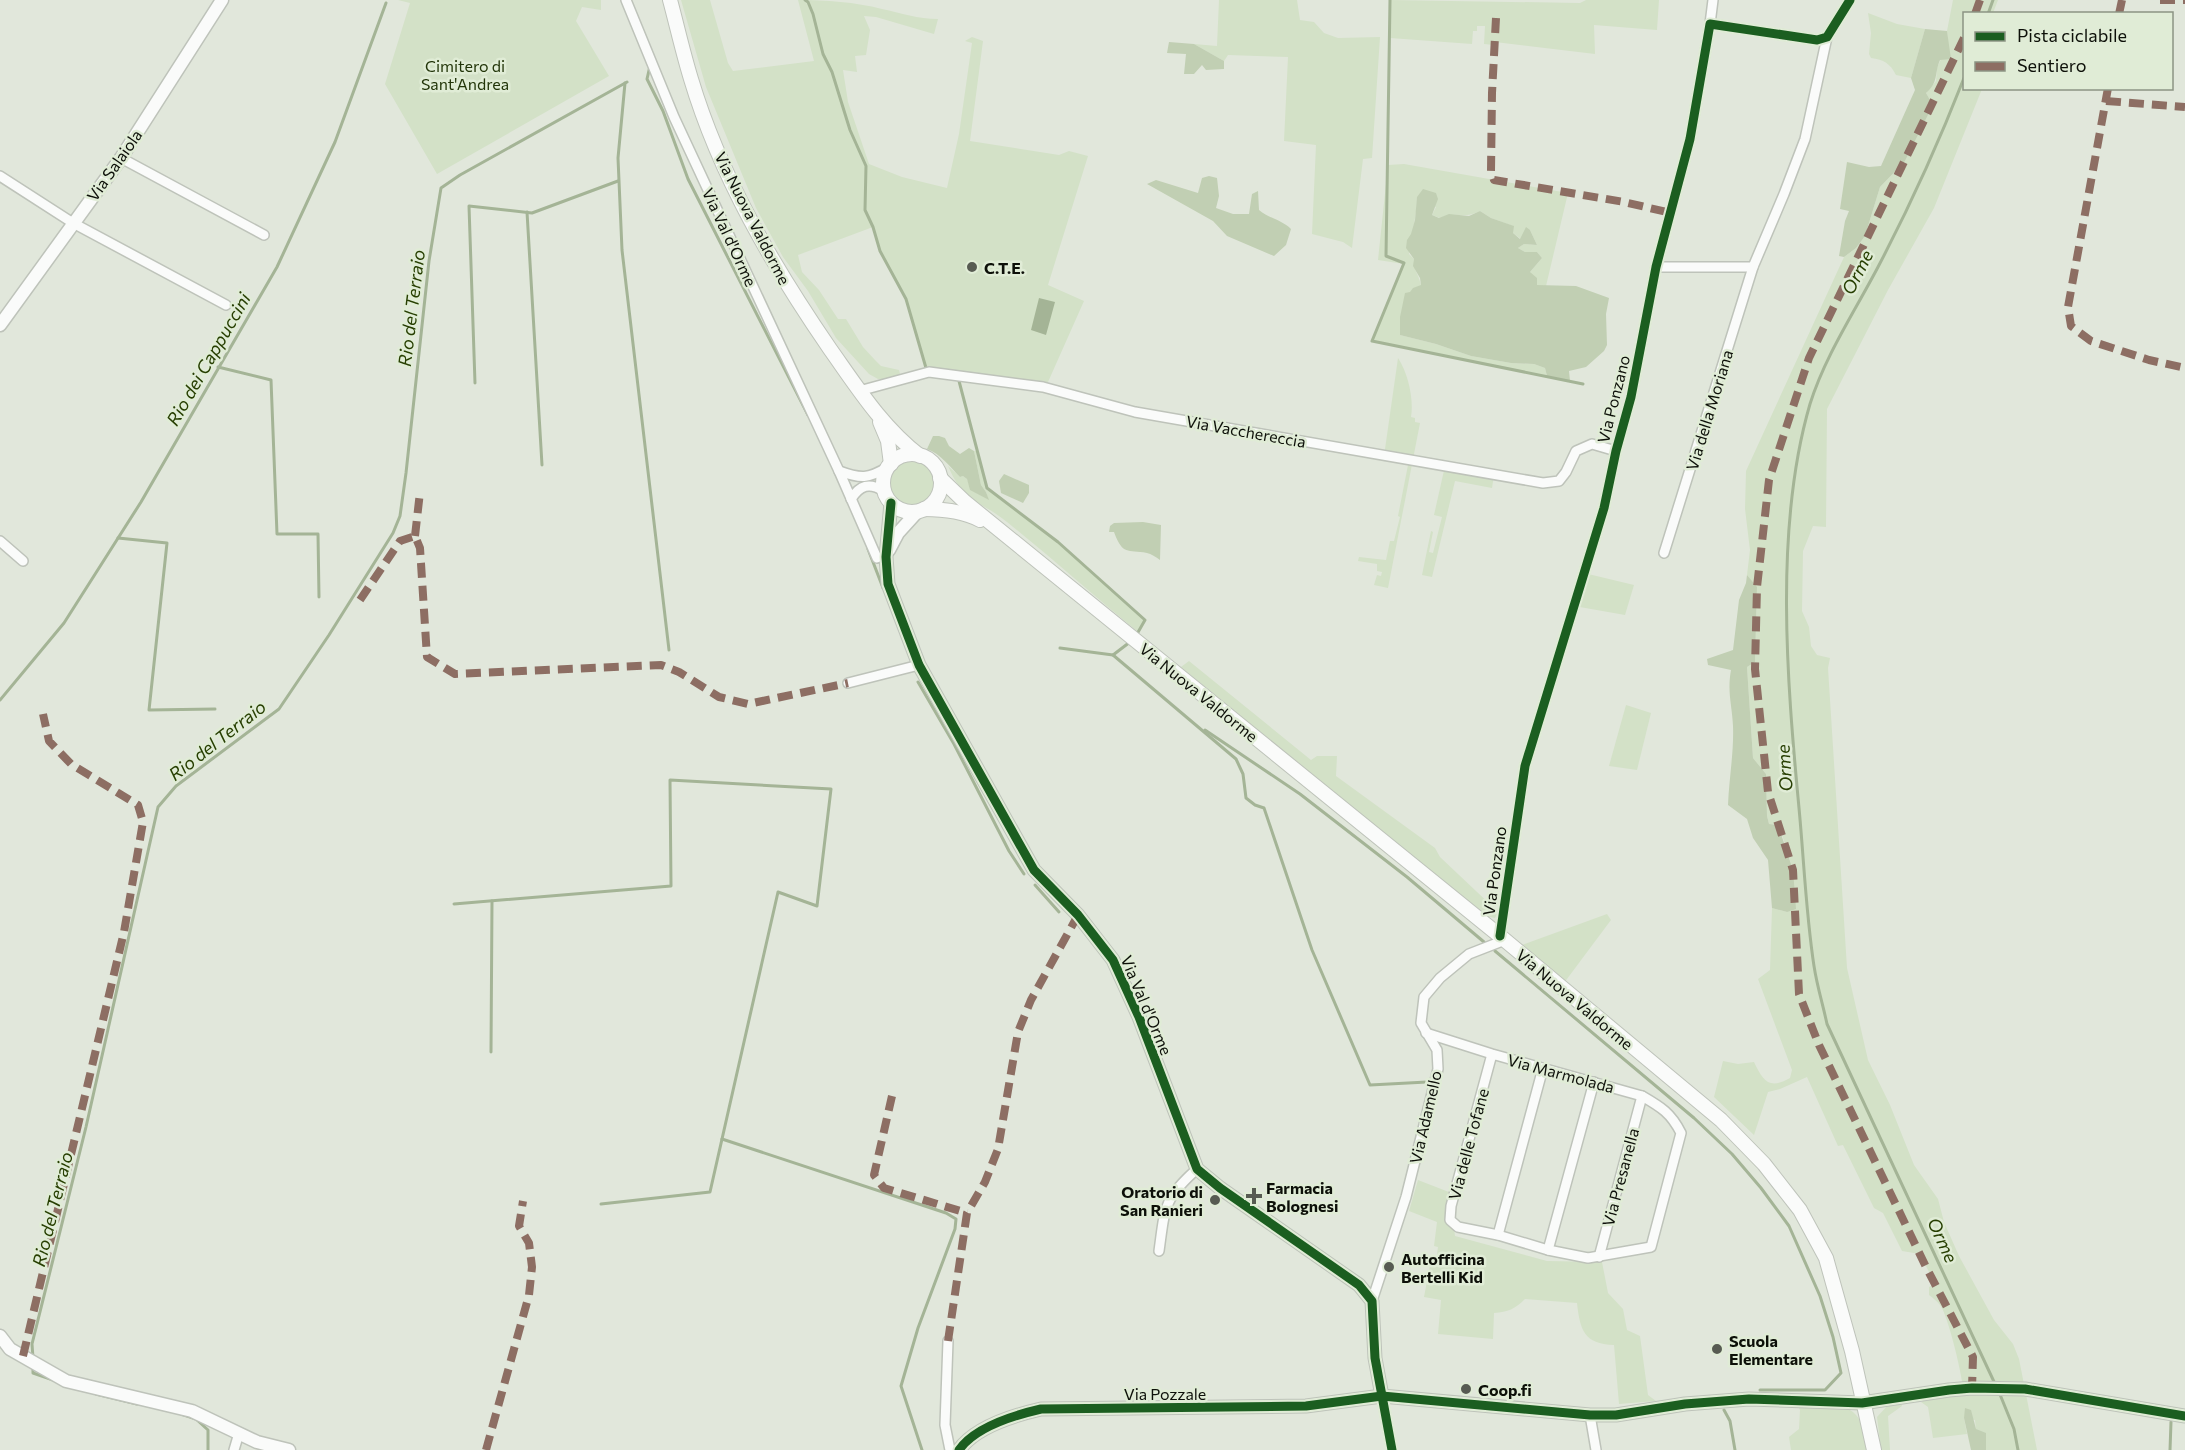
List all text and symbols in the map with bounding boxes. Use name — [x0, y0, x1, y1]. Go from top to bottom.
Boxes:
legend — [1963, 12, 2173, 90]
text: Pista ciclabile — [2017, 24, 2127, 46]
text: Sentiero — [2017, 54, 2087, 76]
park label: Cimitero di Sant'Andrea — [421, 56, 509, 93]
street label: Via Salaiola — [82, 126, 146, 204]
street label: Via Nuova Valdorme — [711, 148, 795, 288]
street label: Via Val d'Orme — [699, 185, 761, 289]
water label: Orme — [1837, 246, 1878, 298]
water label: Rio del Terraio — [393, 248, 429, 368]
place label: C.T.E. — [984, 258, 1025, 277]
marker: C.T.E. — [965, 260, 979, 274]
water label: Rio dei Cappuccini — [161, 288, 256, 429]
street label: Via della Moriana — [1682, 347, 1736, 473]
street label: Via Ponzano — [1593, 353, 1633, 445]
street label: Via Vacchereccia — [1185, 411, 1307, 451]
street label: Via Nuova Valdorme — [1136, 639, 1262, 745]
water label: Rio del Terraio — [164, 695, 270, 785]
water label: Orme — [1771, 743, 1797, 792]
street label: Via Ponzano — [1478, 825, 1510, 917]
street label: Via Nuova Valdorme — [1513, 945, 1637, 1053]
street label: Via Val d'Orme — [1117, 952, 1177, 1058]
street label: Via Marmolada — [1505, 1050, 1617, 1096]
street label: Via Adamello — [1405, 1069, 1445, 1165]
street label: Via delle Tofane — [1444, 1086, 1492, 1202]
street label: Via Presanella — [1598, 1126, 1642, 1228]
water label: Rio del Terraio — [27, 1149, 77, 1269]
place label: Farmacia Bolognesi — [1266, 1178, 1338, 1215]
place label: Oratorio di San Ranieri — [1120, 1182, 1203, 1219]
marker: Farmacia Bolognesi — [1247, 1189, 1261, 1203]
marker: Oratorio di San Ranieri — [1208, 1193, 1222, 1207]
water label: Orme — [1923, 1214, 1963, 1266]
place label: Autofficina Bertelli Kid — [1401, 1249, 1485, 1286]
marker: Autofficina Bertelli Kid — [1382, 1260, 1396, 1274]
place label: Scuola Elementare — [1729, 1331, 1813, 1368]
marker: Scuola Elementare — [1710, 1342, 1724, 1356]
place label: Coop.fi — [1478, 1380, 1532, 1399]
marker: Coop.fi — [1459, 1382, 1473, 1396]
street label: Via Pozzale — [1124, 1384, 1206, 1403]

